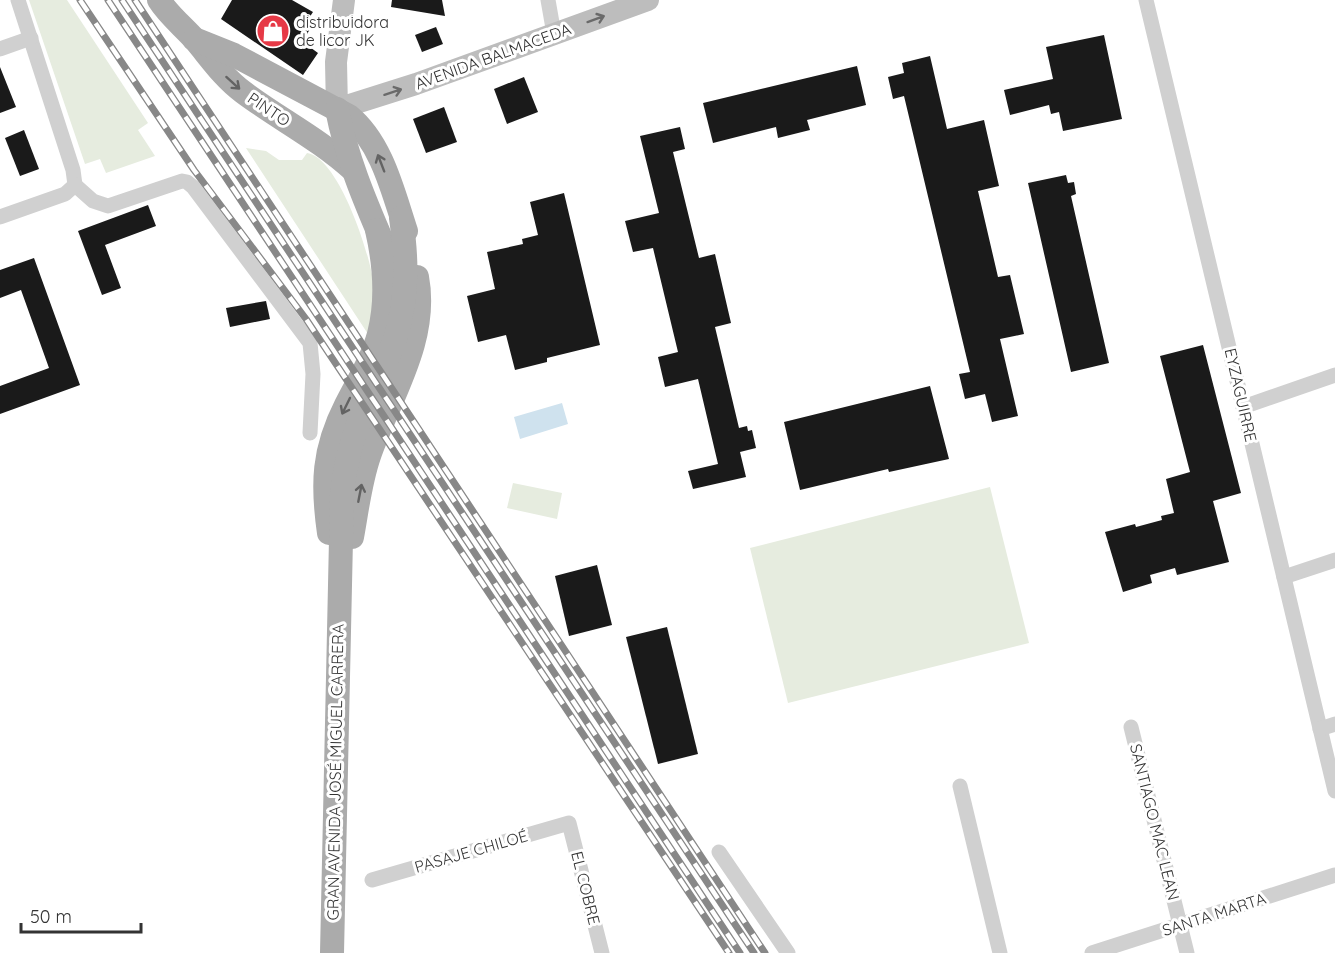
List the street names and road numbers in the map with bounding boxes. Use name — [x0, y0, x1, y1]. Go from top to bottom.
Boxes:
street label: AVENIDA BALMACEDA — [412, 18, 574, 94]
street label: PINTO — [244, 88, 294, 130]
street label: EYZAGUIRRE — [1220, 346, 1262, 444]
street label: GRAN AVENIDA JOSÉ MIGUEL CARRERA — [322, 624, 348, 920]
street label: SANTIAGO MAC LEAN — [1126, 742, 1184, 902]
street label: PASAJE CHILOÉ — [412, 825, 530, 877]
street label: EL COBRE — [567, 849, 605, 927]
street label: SANTA MARTA — [1160, 888, 1268, 940]

